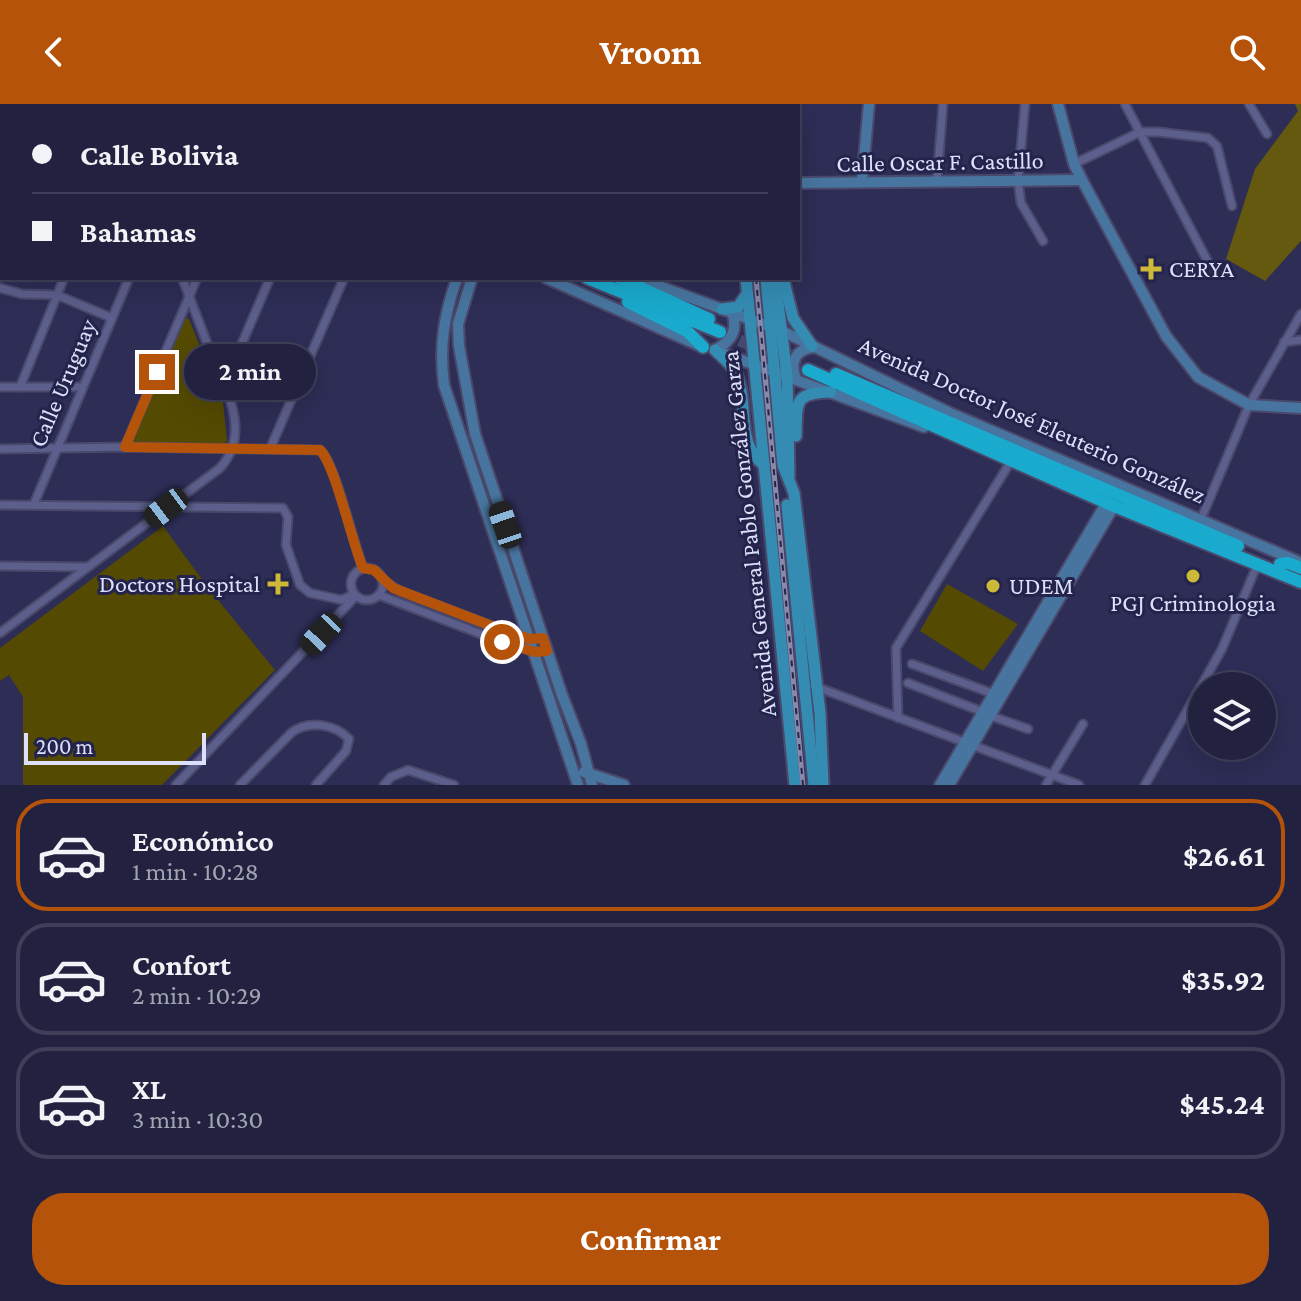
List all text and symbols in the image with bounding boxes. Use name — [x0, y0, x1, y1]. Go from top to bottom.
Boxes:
icon: back — [32, 30, 76, 74]
icon: search — [1225, 30, 1269, 74]
text: Vroom — [599, 32, 702, 72]
text: Calle Bolivia — [80, 138, 239, 171]
street label: Calle Oscar F. Castillo — [836, 146, 1044, 177]
text: Bahamas — [80, 215, 196, 248]
place label: CERYA — [1169, 255, 1235, 282]
marker: CERYA — [1140, 258, 1162, 280]
street label: Calle Uruguay — [24, 314, 102, 451]
street label: Avenida Doctor José Eleuterio González — [855, 331, 1210, 508]
callout: 2 min — [185, 344, 317, 400]
street label: Avenida General Pablo González Garza — [716, 350, 781, 718]
route end — [139, 354, 175, 390]
text: 2 min — [219, 357, 281, 386]
car — [140, 484, 192, 532]
car — [486, 498, 524, 552]
marker: PGJ Criminologia — [1184, 567, 1202, 585]
place label: Doctors Hospital — [99, 570, 260, 597]
place label: UDEM — [1009, 572, 1074, 599]
marker: Doctors Hospital — [267, 573, 289, 595]
marker: UDEM — [984, 577, 1002, 595]
place label: PGJ Criminologia — [1110, 589, 1276, 616]
car — [296, 608, 346, 660]
route start — [484, 624, 520, 660]
map controls — [1188, 672, 1276, 760]
button: layers — [1188, 672, 1276, 760]
scale bar — [24, 729, 206, 765]
text: 200 m — [36, 734, 93, 759]
icon: car — [36, 819, 108, 891]
text: Económico — [132, 824, 274, 857]
text: $26.61 — [1183, 839, 1265, 872]
text: 1 min · 10:28 — [132, 857, 259, 886]
icon: car — [36, 943, 108, 1015]
text: Confort — [132, 948, 231, 981]
text: $35.92 — [1181, 963, 1265, 996]
text: 2 min · 10:29 — [132, 981, 262, 1010]
icon: car — [36, 1067, 108, 1139]
text: XL — [132, 1072, 166, 1105]
text: $45.24 — [1180, 1087, 1265, 1120]
text: 3 min · 10:30 — [132, 1105, 263, 1134]
button: Confirmar — [32, 1193, 1269, 1285]

